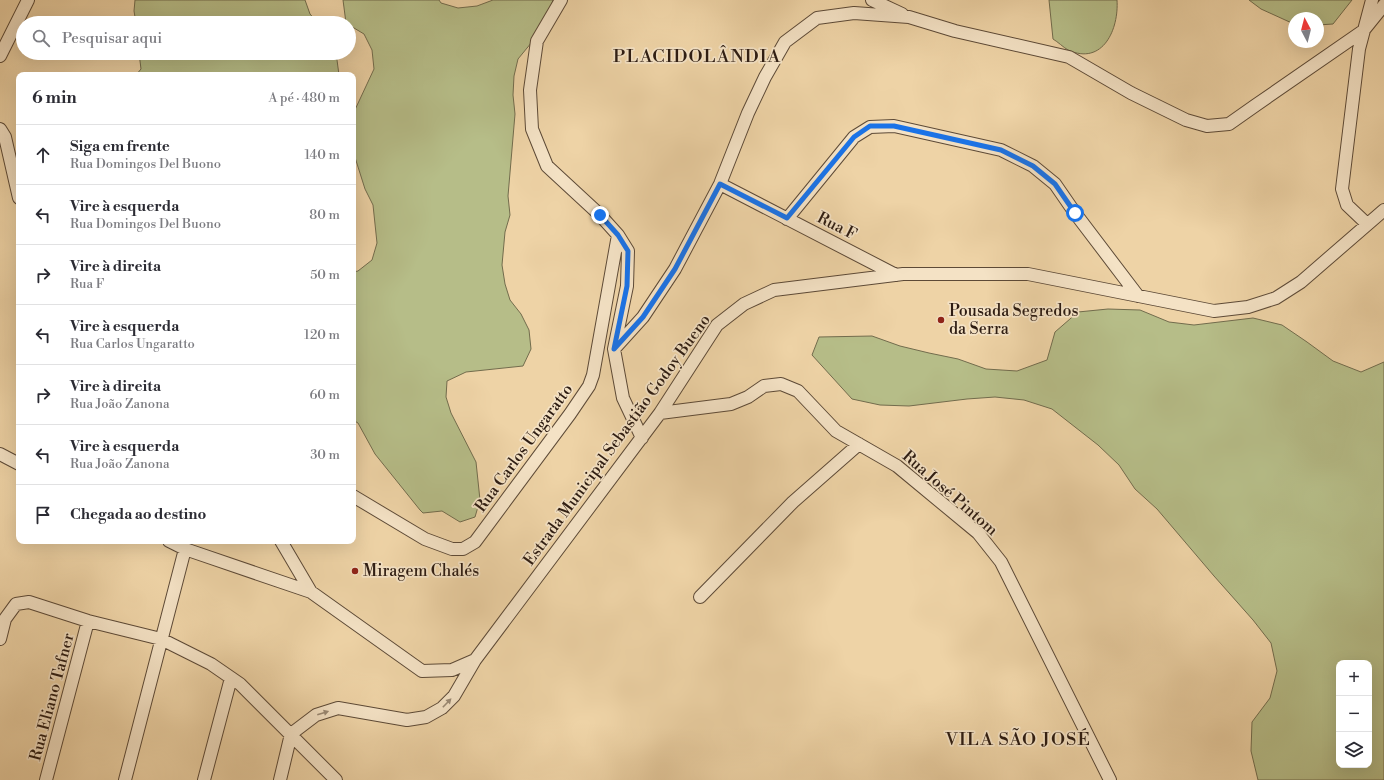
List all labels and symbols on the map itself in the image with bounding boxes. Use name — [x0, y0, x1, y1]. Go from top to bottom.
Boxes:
north arrow — [1288, 12, 1324, 48]
district label: PLACIDOLÂNDIA — [613, 45, 781, 68]
route start — [1066, 204, 1084, 222]
route end — [591, 206, 609, 224]
street label: Rua F — [814, 208, 860, 244]
place label: Pousada Segredos da Serra — [949, 301, 1078, 339]
street label: Estrada Municipal Sebastião Godoy Bueno — [519, 310, 715, 570]
marker: Pousada Segredos da Serra — [936, 315, 946, 325]
street label: Rua Carlos Ungaratto — [471, 380, 577, 516]
street label: Rua José Pintom — [898, 446, 1002, 540]
place label: Miragem Chalés — [363, 561, 479, 581]
marker: Miragem Chalés — [350, 566, 360, 576]
street label: Rua Eliano Tafner — [25, 631, 79, 763]
one-way arrow — [442, 698, 452, 708]
one-way arrow — [318, 710, 330, 716]
district label: VILA SÃO JOSÉ — [944, 727, 1091, 751]

